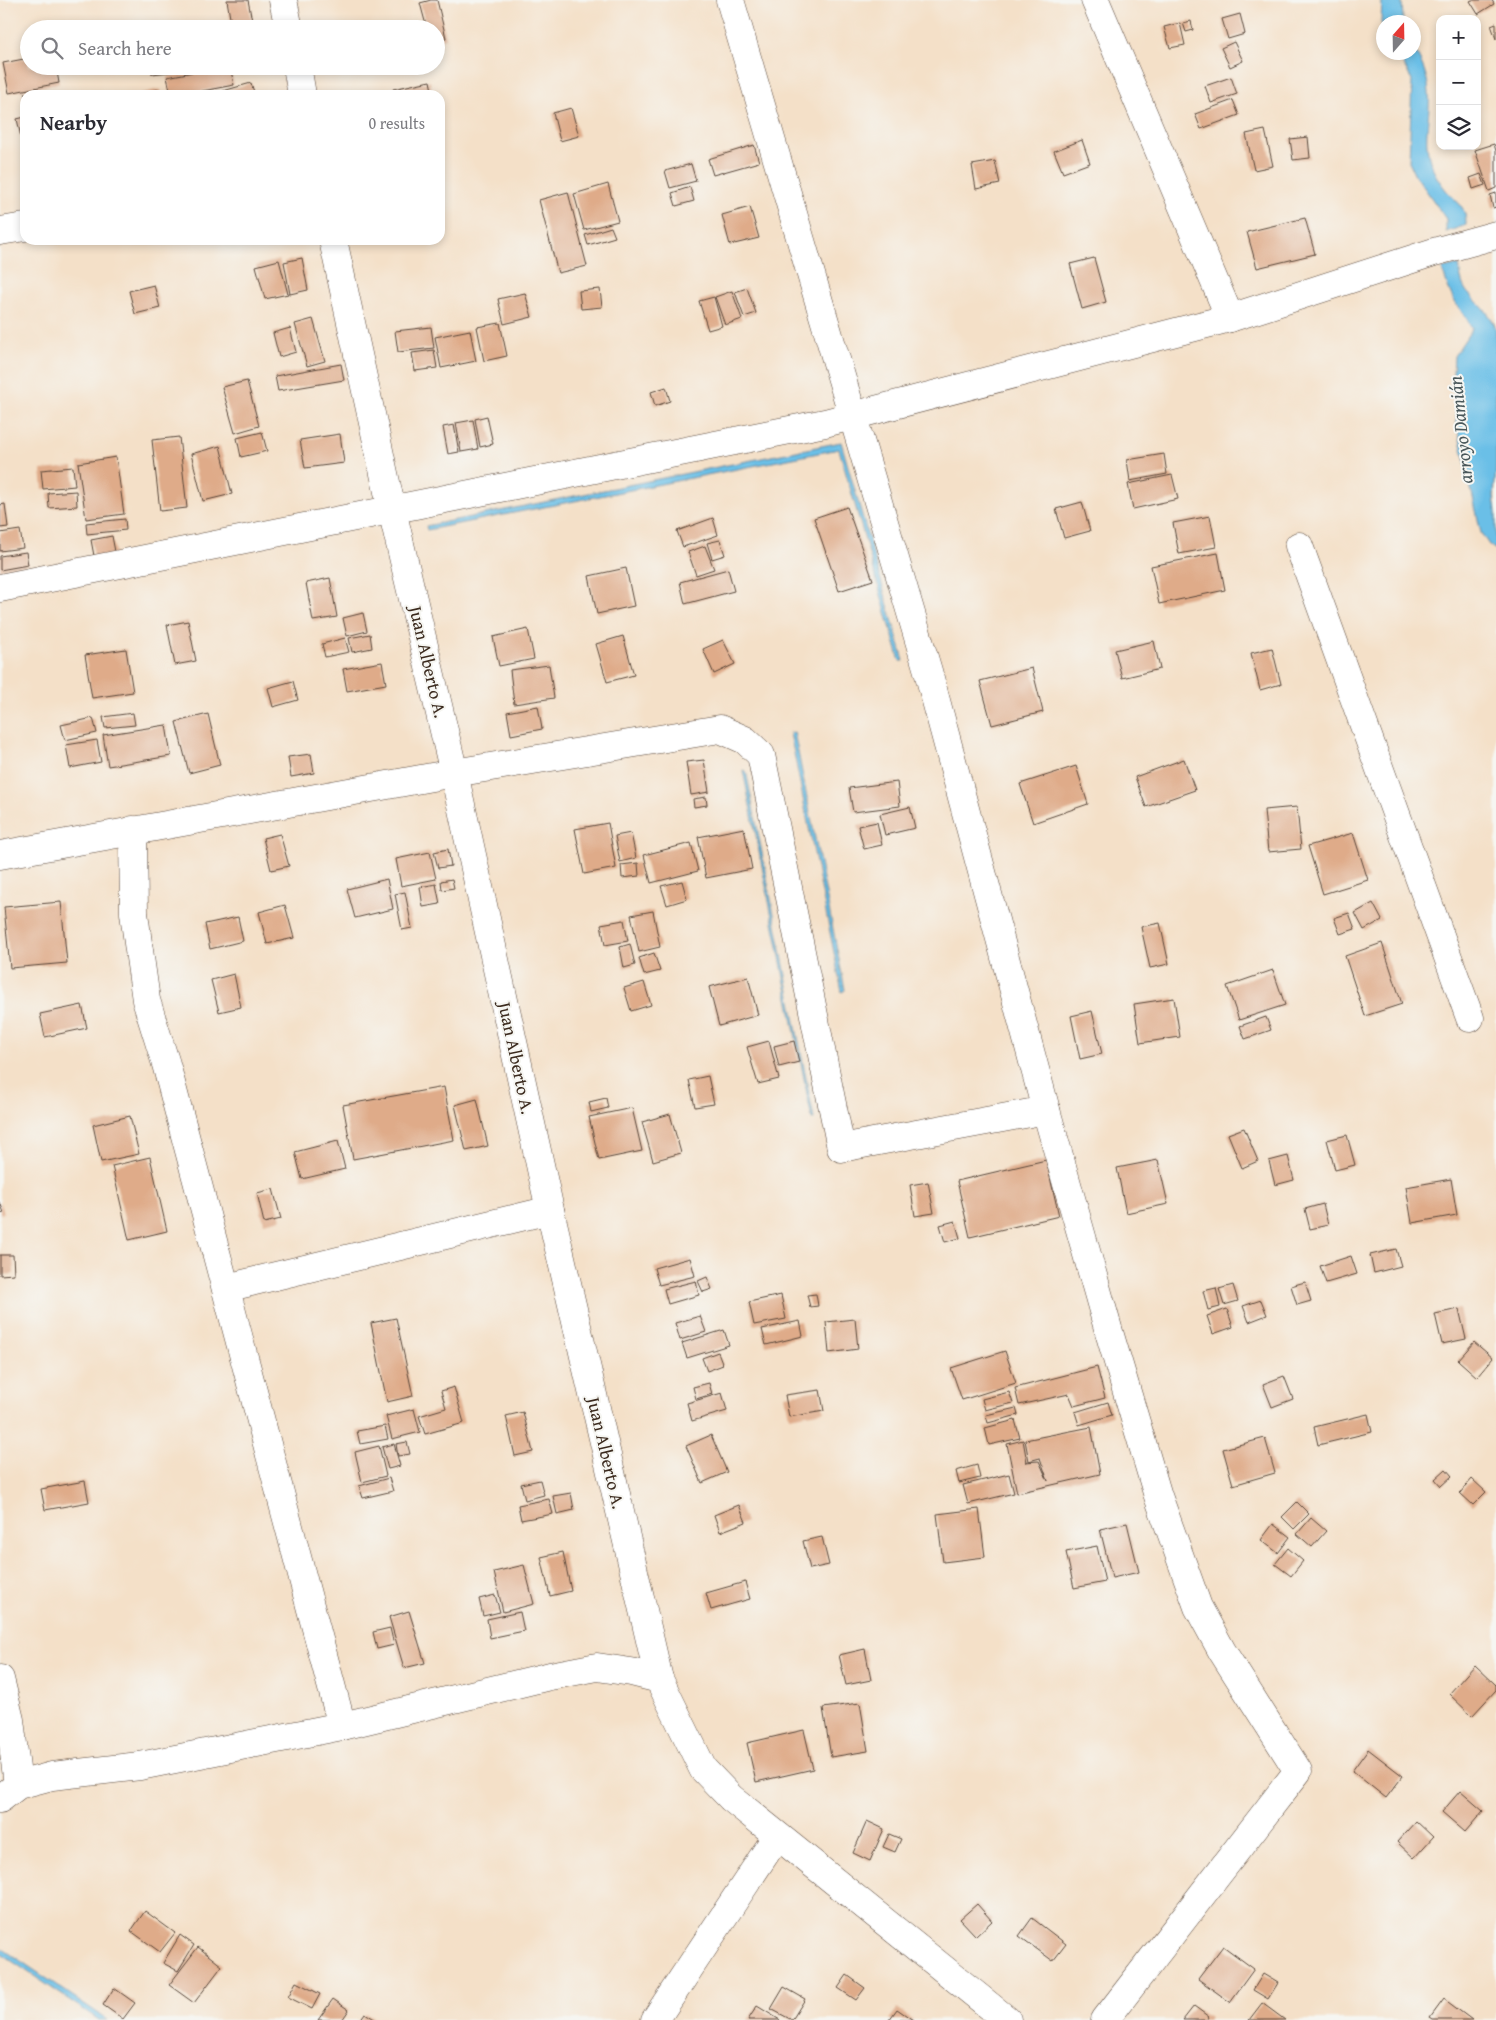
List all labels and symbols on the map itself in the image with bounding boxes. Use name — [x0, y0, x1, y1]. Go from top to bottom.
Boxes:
north arrow — [1376, 15, 1421, 60]
water label: arroyo Damián — [1440, 374, 1480, 485]
street label: Juan Alberto A. — [402, 601, 454, 720]
street label: Juan Alberto A. — [491, 997, 542, 1116]
street label: Juan Alberto A. — [580, 1392, 632, 1511]

